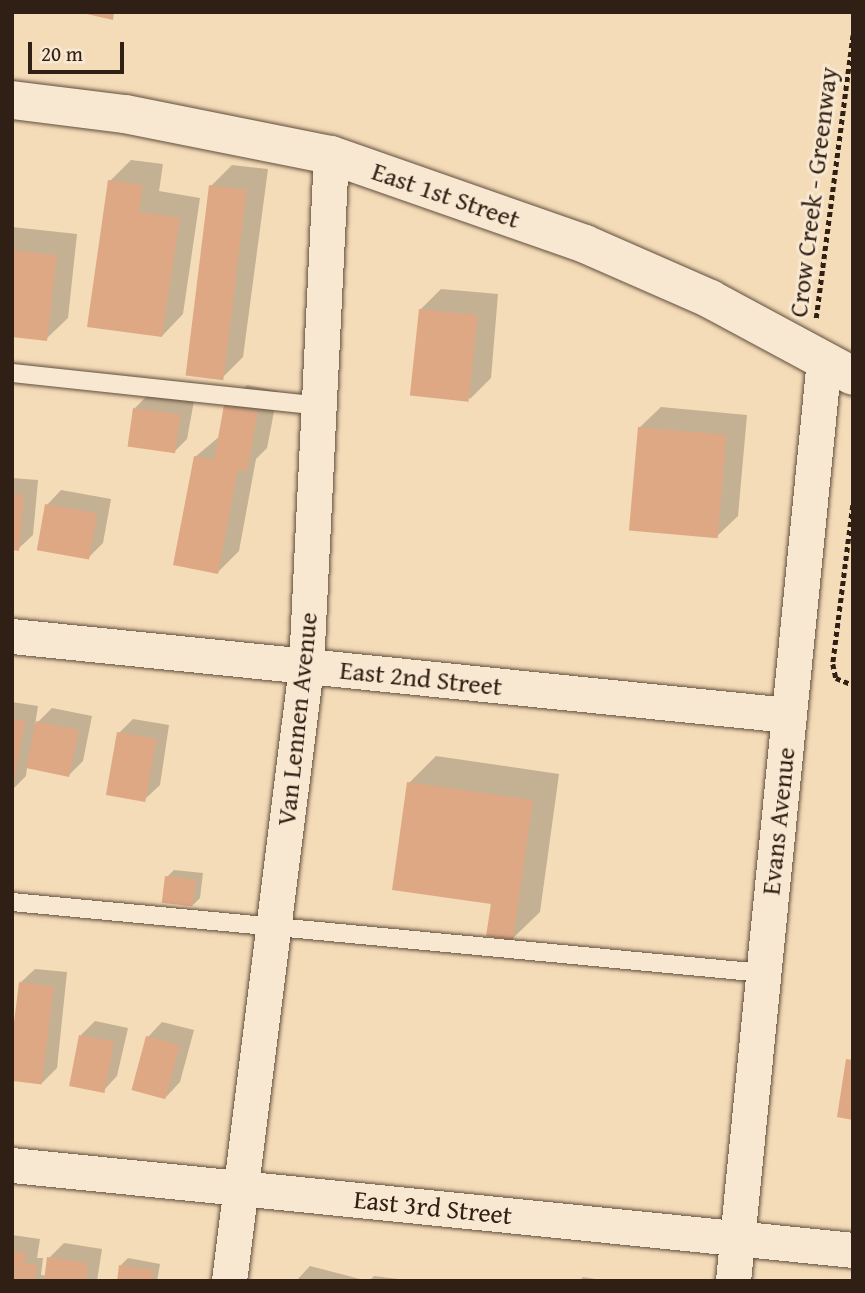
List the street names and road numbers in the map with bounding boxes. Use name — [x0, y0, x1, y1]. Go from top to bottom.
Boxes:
street label: Crow Creek - Greenway — [782, 65, 844, 319]
street label: East 1st Street — [368, 155, 524, 235]
street label: Van Lennen Avenue — [270, 611, 324, 827]
street label: East 2nd Street — [338, 654, 504, 702]
street label: Evans Avenue — [755, 746, 801, 896]
street label: East 3rd Street — [352, 1183, 514, 1231]

